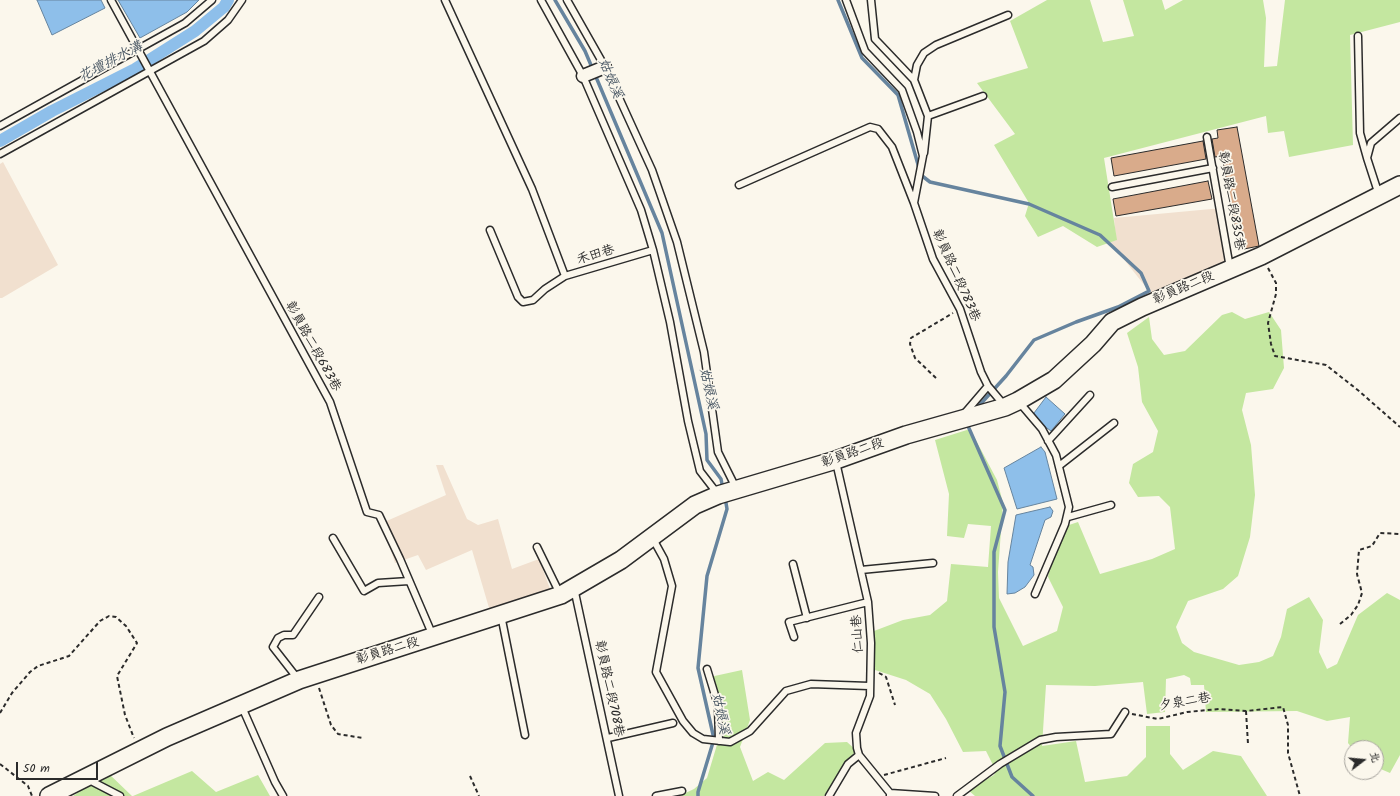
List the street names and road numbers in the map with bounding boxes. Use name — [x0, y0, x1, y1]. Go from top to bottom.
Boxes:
street label: 彰員路二段835巷 — [1214, 150, 1246, 252]
street label: 彰員路二段783巷 — [928, 227, 982, 325]
street label: 禾田巷 — [575, 243, 617, 269]
street label: 彰員路二段 — [1151, 269, 1217, 309]
street label: 彰員路二段683巷 — [281, 299, 343, 395]
street label: 彰員路二段 — [820, 436, 886, 472]
street label: 仁山巷 — [850, 614, 868, 654]
street label: 彰員路二段 — [355, 635, 421, 669]
street label: 彰員路二段708巷 — [590, 639, 626, 739]
street label: 夕泉二巷 — [1158, 691, 1212, 715]

